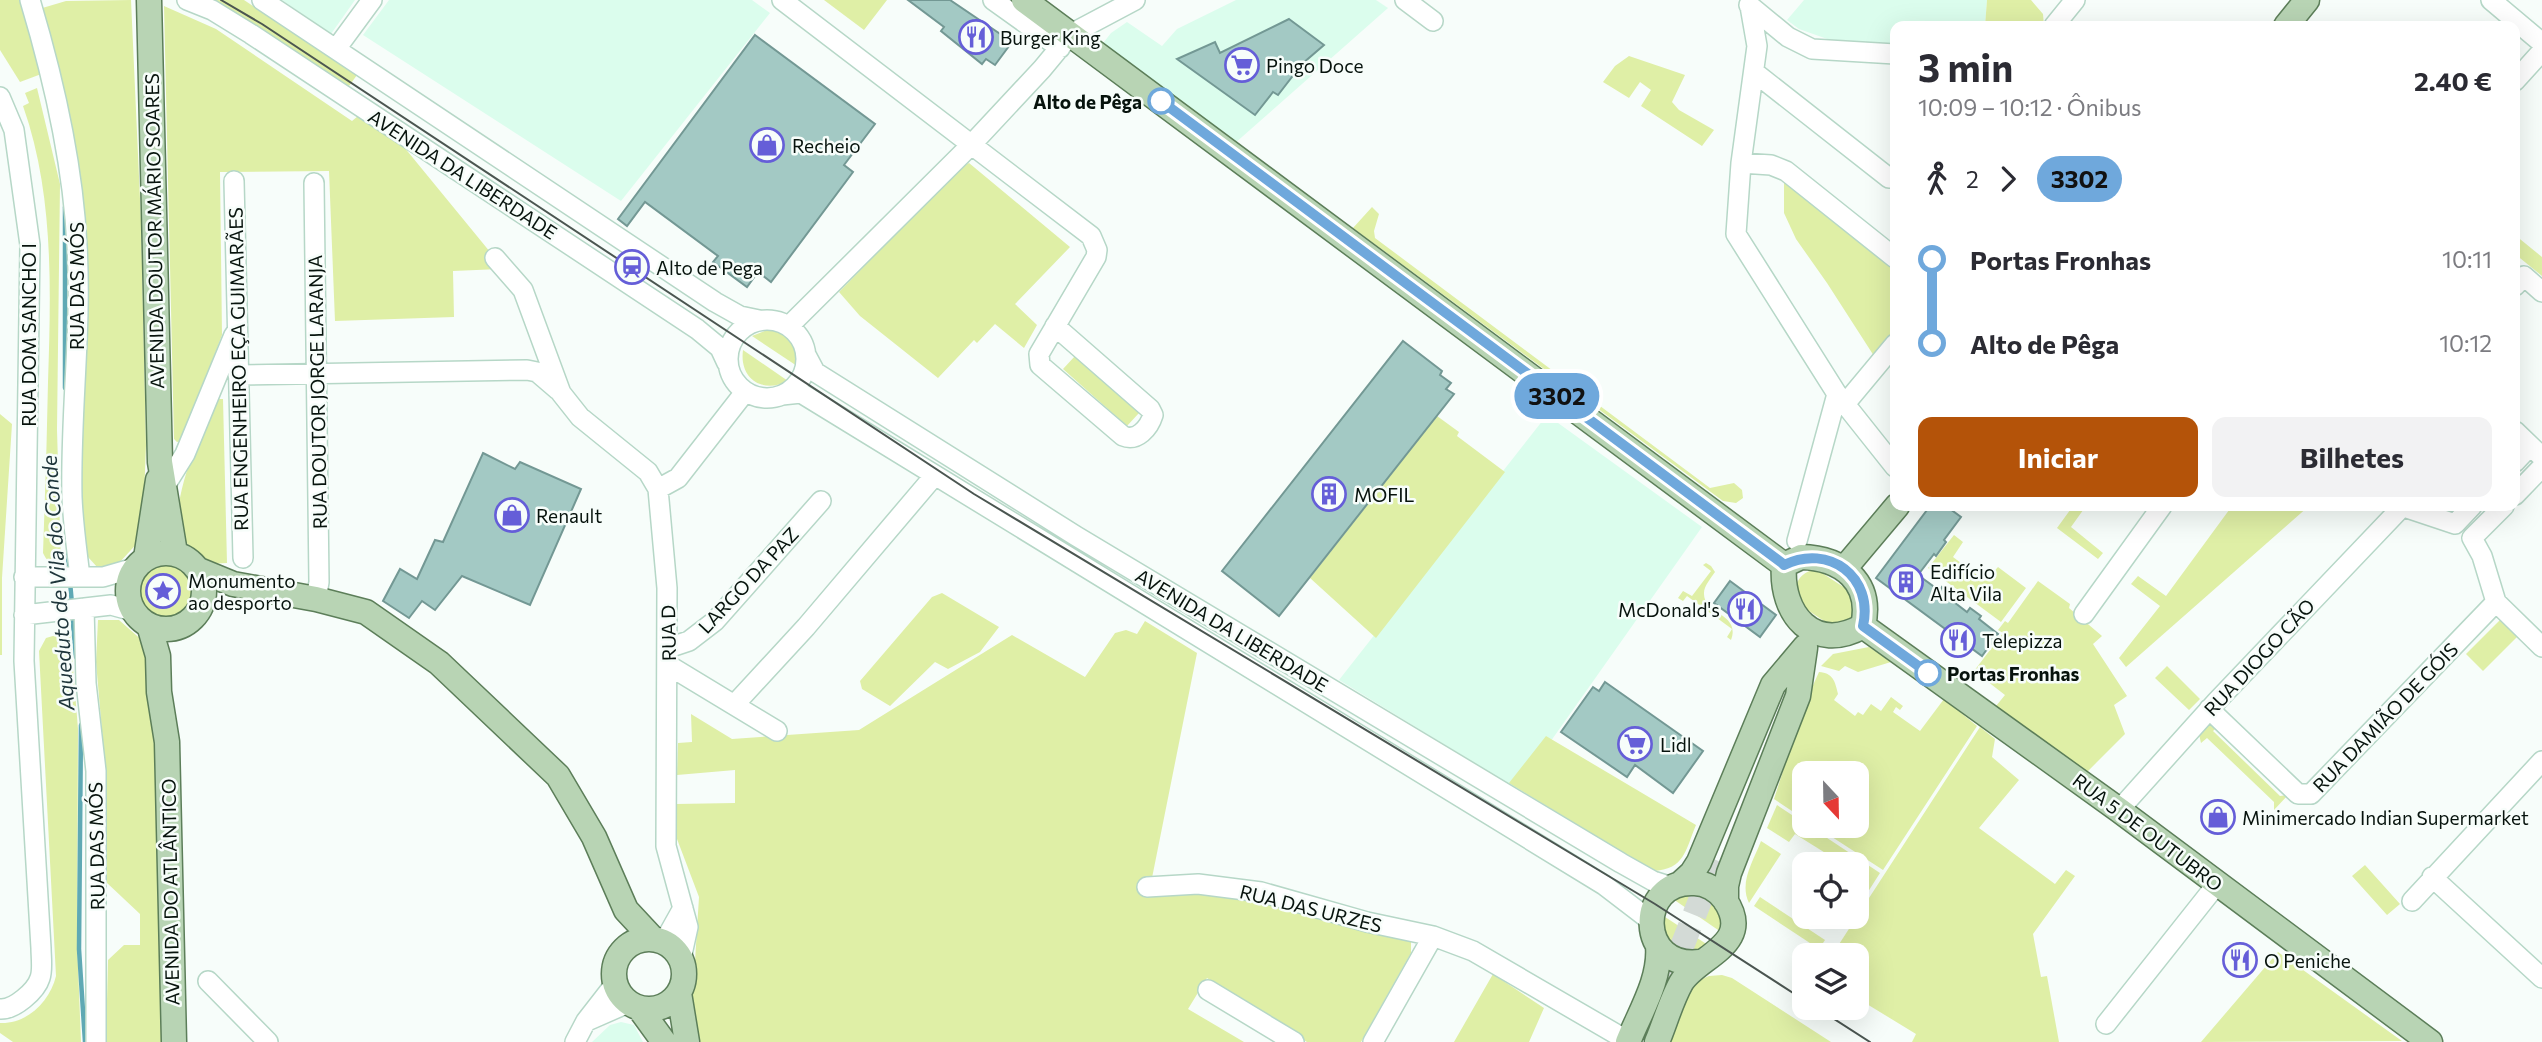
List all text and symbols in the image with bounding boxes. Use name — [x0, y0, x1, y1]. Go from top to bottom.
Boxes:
restaurant icon: Burger King — [957, 18, 995, 56]
place label: Burger King — [1000, 26, 1101, 49]
text: 3 min — [1918, 43, 2013, 90]
supermarket icon: Pingo Doce — [1223, 46, 1261, 84]
place label: Pingo Doce — [1266, 54, 1364, 77]
text: 2.40 € — [2414, 65, 2492, 96]
street label: AVENIDA DOUTOR MÁRIO SOARES — [140, 73, 168, 389]
marker: Alto de Pêga — [1148, 88, 1174, 114]
place label: Alto de Pêga — [1033, 90, 1142, 113]
text: 10:09 – 10:12 · Ônibus — [1918, 93, 2141, 121]
street label: AVENIDA DA LIBERDADE — [364, 104, 562, 244]
shop icon: Recheio — [748, 126, 786, 164]
place label: Recheio — [792, 134, 861, 157]
icon: walk — [1918, 160, 1956, 198]
icon: forward — [1989, 160, 2027, 198]
text: 3302 — [2051, 164, 2108, 193]
text: 2 — [1966, 165, 1979, 193]
street label: RUA ENGENHEIRO EÇA GUIMARÃES — [224, 207, 252, 531]
street label: RUA DAS MÓS — [64, 222, 88, 350]
street label: RUA DOM SANCHO I — [17, 243, 40, 427]
text: Portas Fronhas — [1970, 244, 2151, 275]
text: 10:11 — [2442, 245, 2492, 273]
station icon: Alto de Pega — [613, 248, 651, 286]
street label: RUA DOUTOR JORGE LARANJA — [303, 255, 331, 529]
place label: Alto de Pega — [656, 256, 763, 279]
text: Alto de Pêga — [1970, 328, 2119, 359]
text: 10:12 — [2439, 329, 2492, 357]
line badge: 3302 — [1508, 373, 1606, 419]
text: 3302 — [1528, 381, 1586, 410]
button: Iniciar — [1918, 417, 2198, 497]
button: Bilhetes — [2212, 417, 2492, 497]
water label: Aqueduto de Vila do Conde — [36, 454, 78, 713]
building icon: MOFIL — [1310, 475, 1348, 513]
place label: MOFIL — [1354, 483, 1415, 506]
shop icon: Renault — [493, 496, 531, 534]
place label: Renault — [536, 504, 602, 527]
street label: LARGO DA PAZ — [693, 522, 803, 638]
place label: Edifício Alta Vila — [1930, 560, 2002, 605]
street label: AVENIDA DA LIBERDADE — [1132, 563, 1332, 697]
building icon: Edifício Alta Vila — [1887, 563, 1925, 601]
place label: Monumento ao desporto — [188, 569, 295, 614]
place icon: Monumento ao desporto — [144, 572, 182, 610]
restaurant icon: McDonald's — [1726, 590, 1764, 628]
street label: RUA DIOGO CÃO — [2199, 594, 2319, 720]
place label: McDonald's — [1618, 598, 1720, 621]
street label: RUA D — [656, 605, 680, 661]
restaurant icon: Telepizza — [1939, 621, 1977, 659]
place label: Telepizza — [1982, 629, 2063, 652]
street label: RUA DAMIÃO DE GÓIS — [2307, 637, 2462, 797]
marker: Portas Fronhas — [1915, 660, 1941, 686]
place label: Portas Fronhas — [1947, 662, 2080, 685]
supermarket icon: Lidl — [1616, 725, 1654, 763]
place label: Lidl — [1660, 733, 1692, 756]
north arrow — [1792, 761, 1869, 838]
map controls — [1792, 761, 1869, 1020]
street label: RUA 5 DE OUTUBRO — [2069, 768, 2227, 896]
street label: AVENIDA DO ATLÂNTICO — [157, 778, 183, 1006]
street label: RUA DAS MÓS — [82, 782, 109, 910]
shop icon: Minimercado Indian Supermarket — [2199, 798, 2237, 836]
place label: Minimercado Indian Supermarket — [2242, 806, 2529, 829]
button: locate — [1792, 852, 1869, 929]
street label: RUA DAS URZES — [1238, 879, 1384, 937]
restaurant icon: O Peniche — [2221, 941, 2259, 979]
button: layers — [1792, 943, 1869, 1020]
place label: O Peniche — [2264, 949, 2351, 972]

